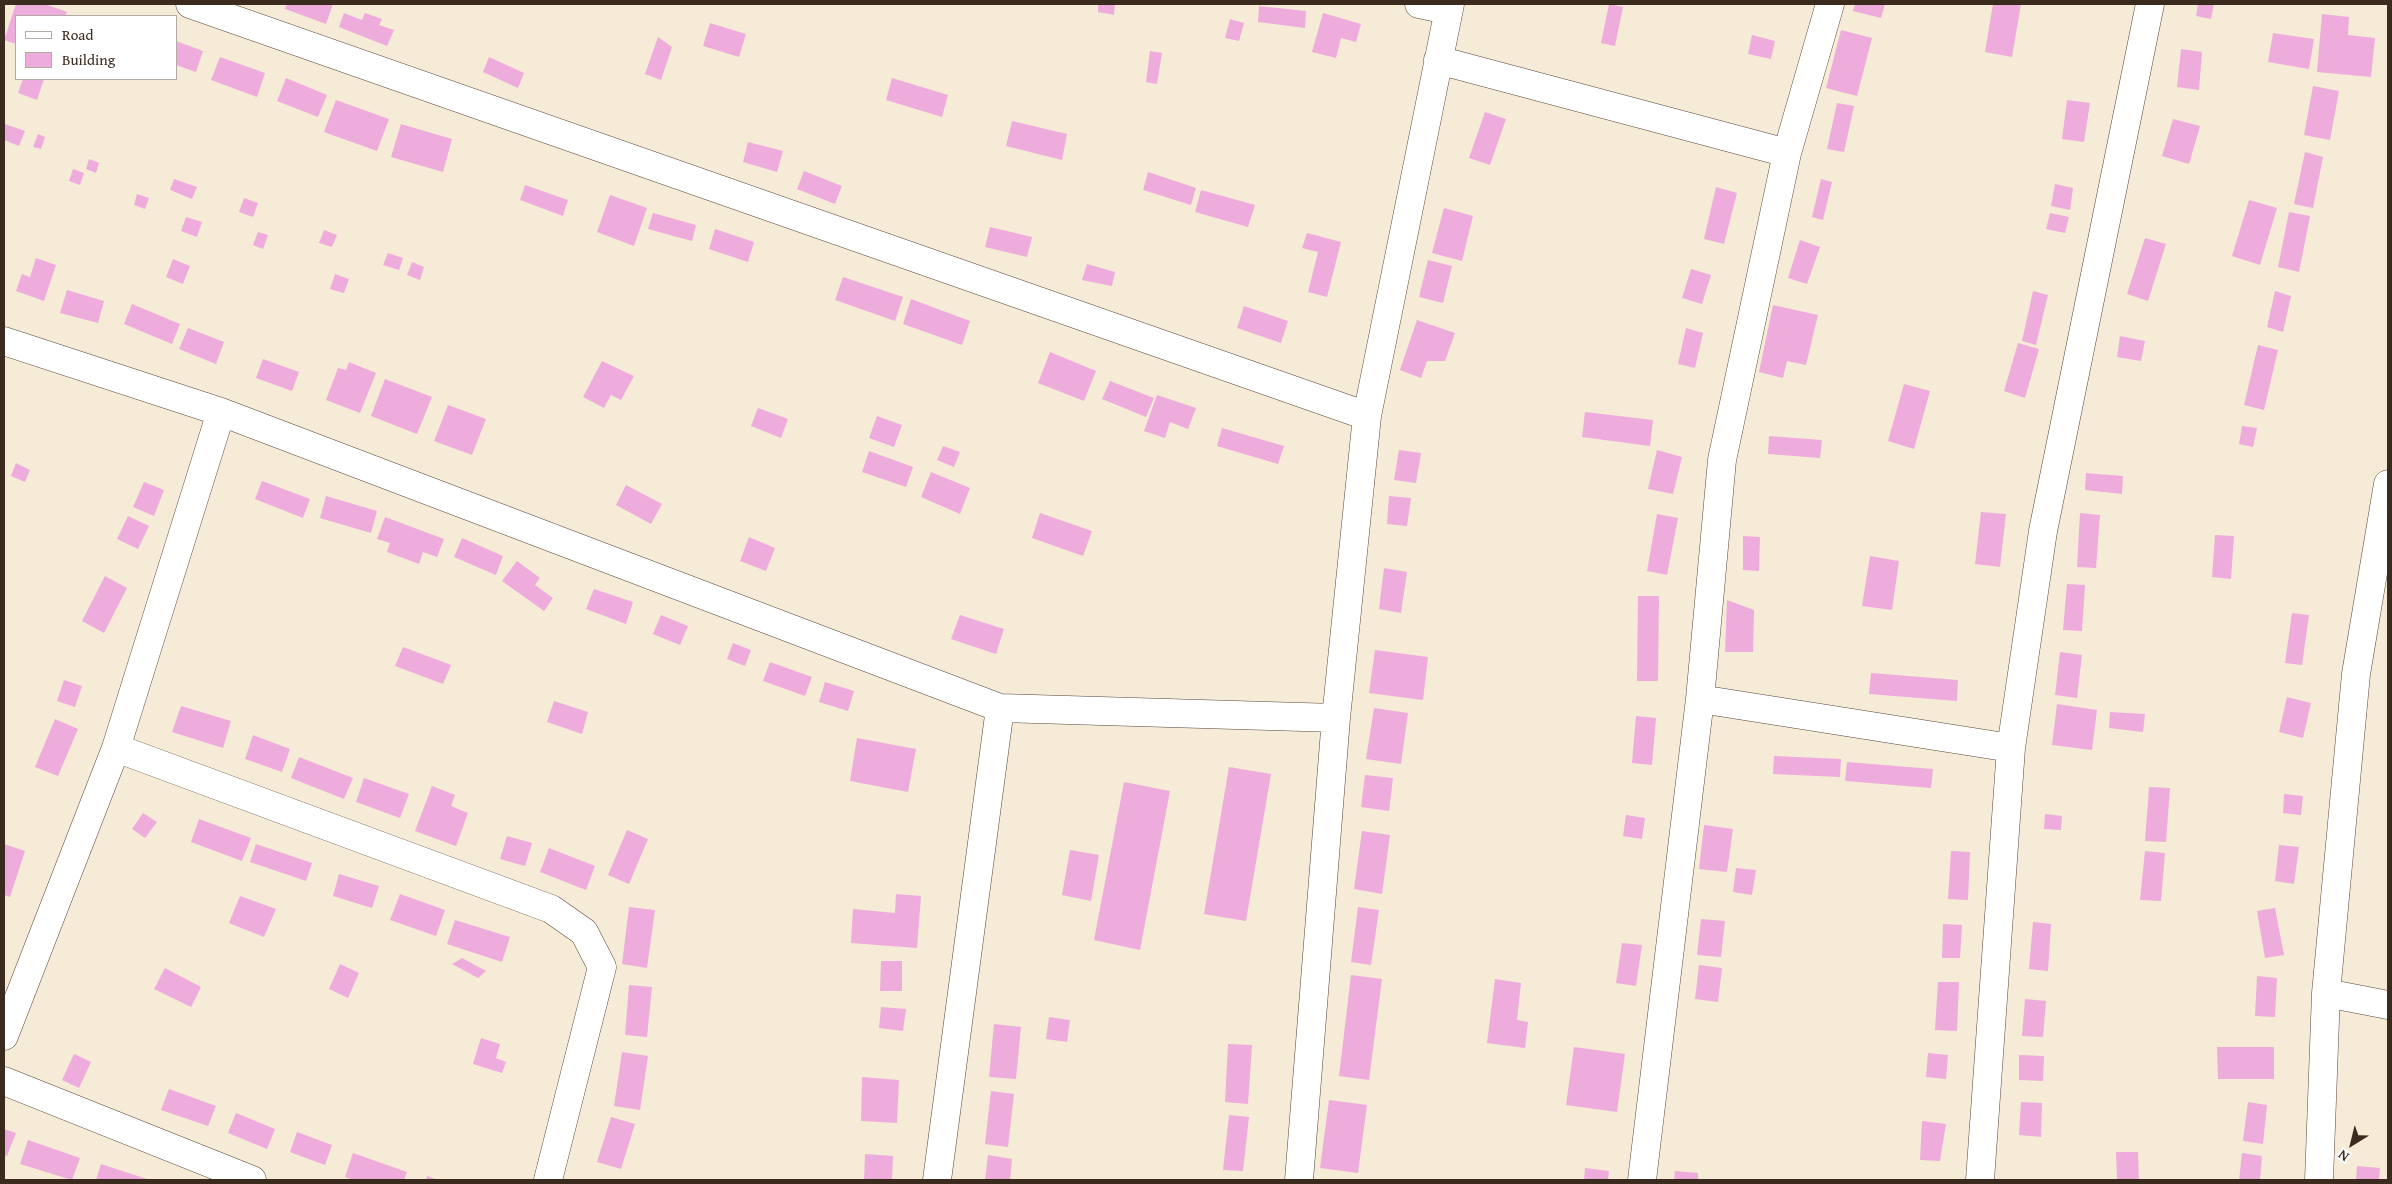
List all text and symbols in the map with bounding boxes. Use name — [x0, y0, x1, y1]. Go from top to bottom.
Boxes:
legend — [15, 15, 178, 80]
text: Road — [62, 24, 93, 45]
text: Building — [62, 49, 115, 70]
north arrow — [2327, 1119, 2377, 1169]
text: N — [2334, 1145, 2353, 1167]

